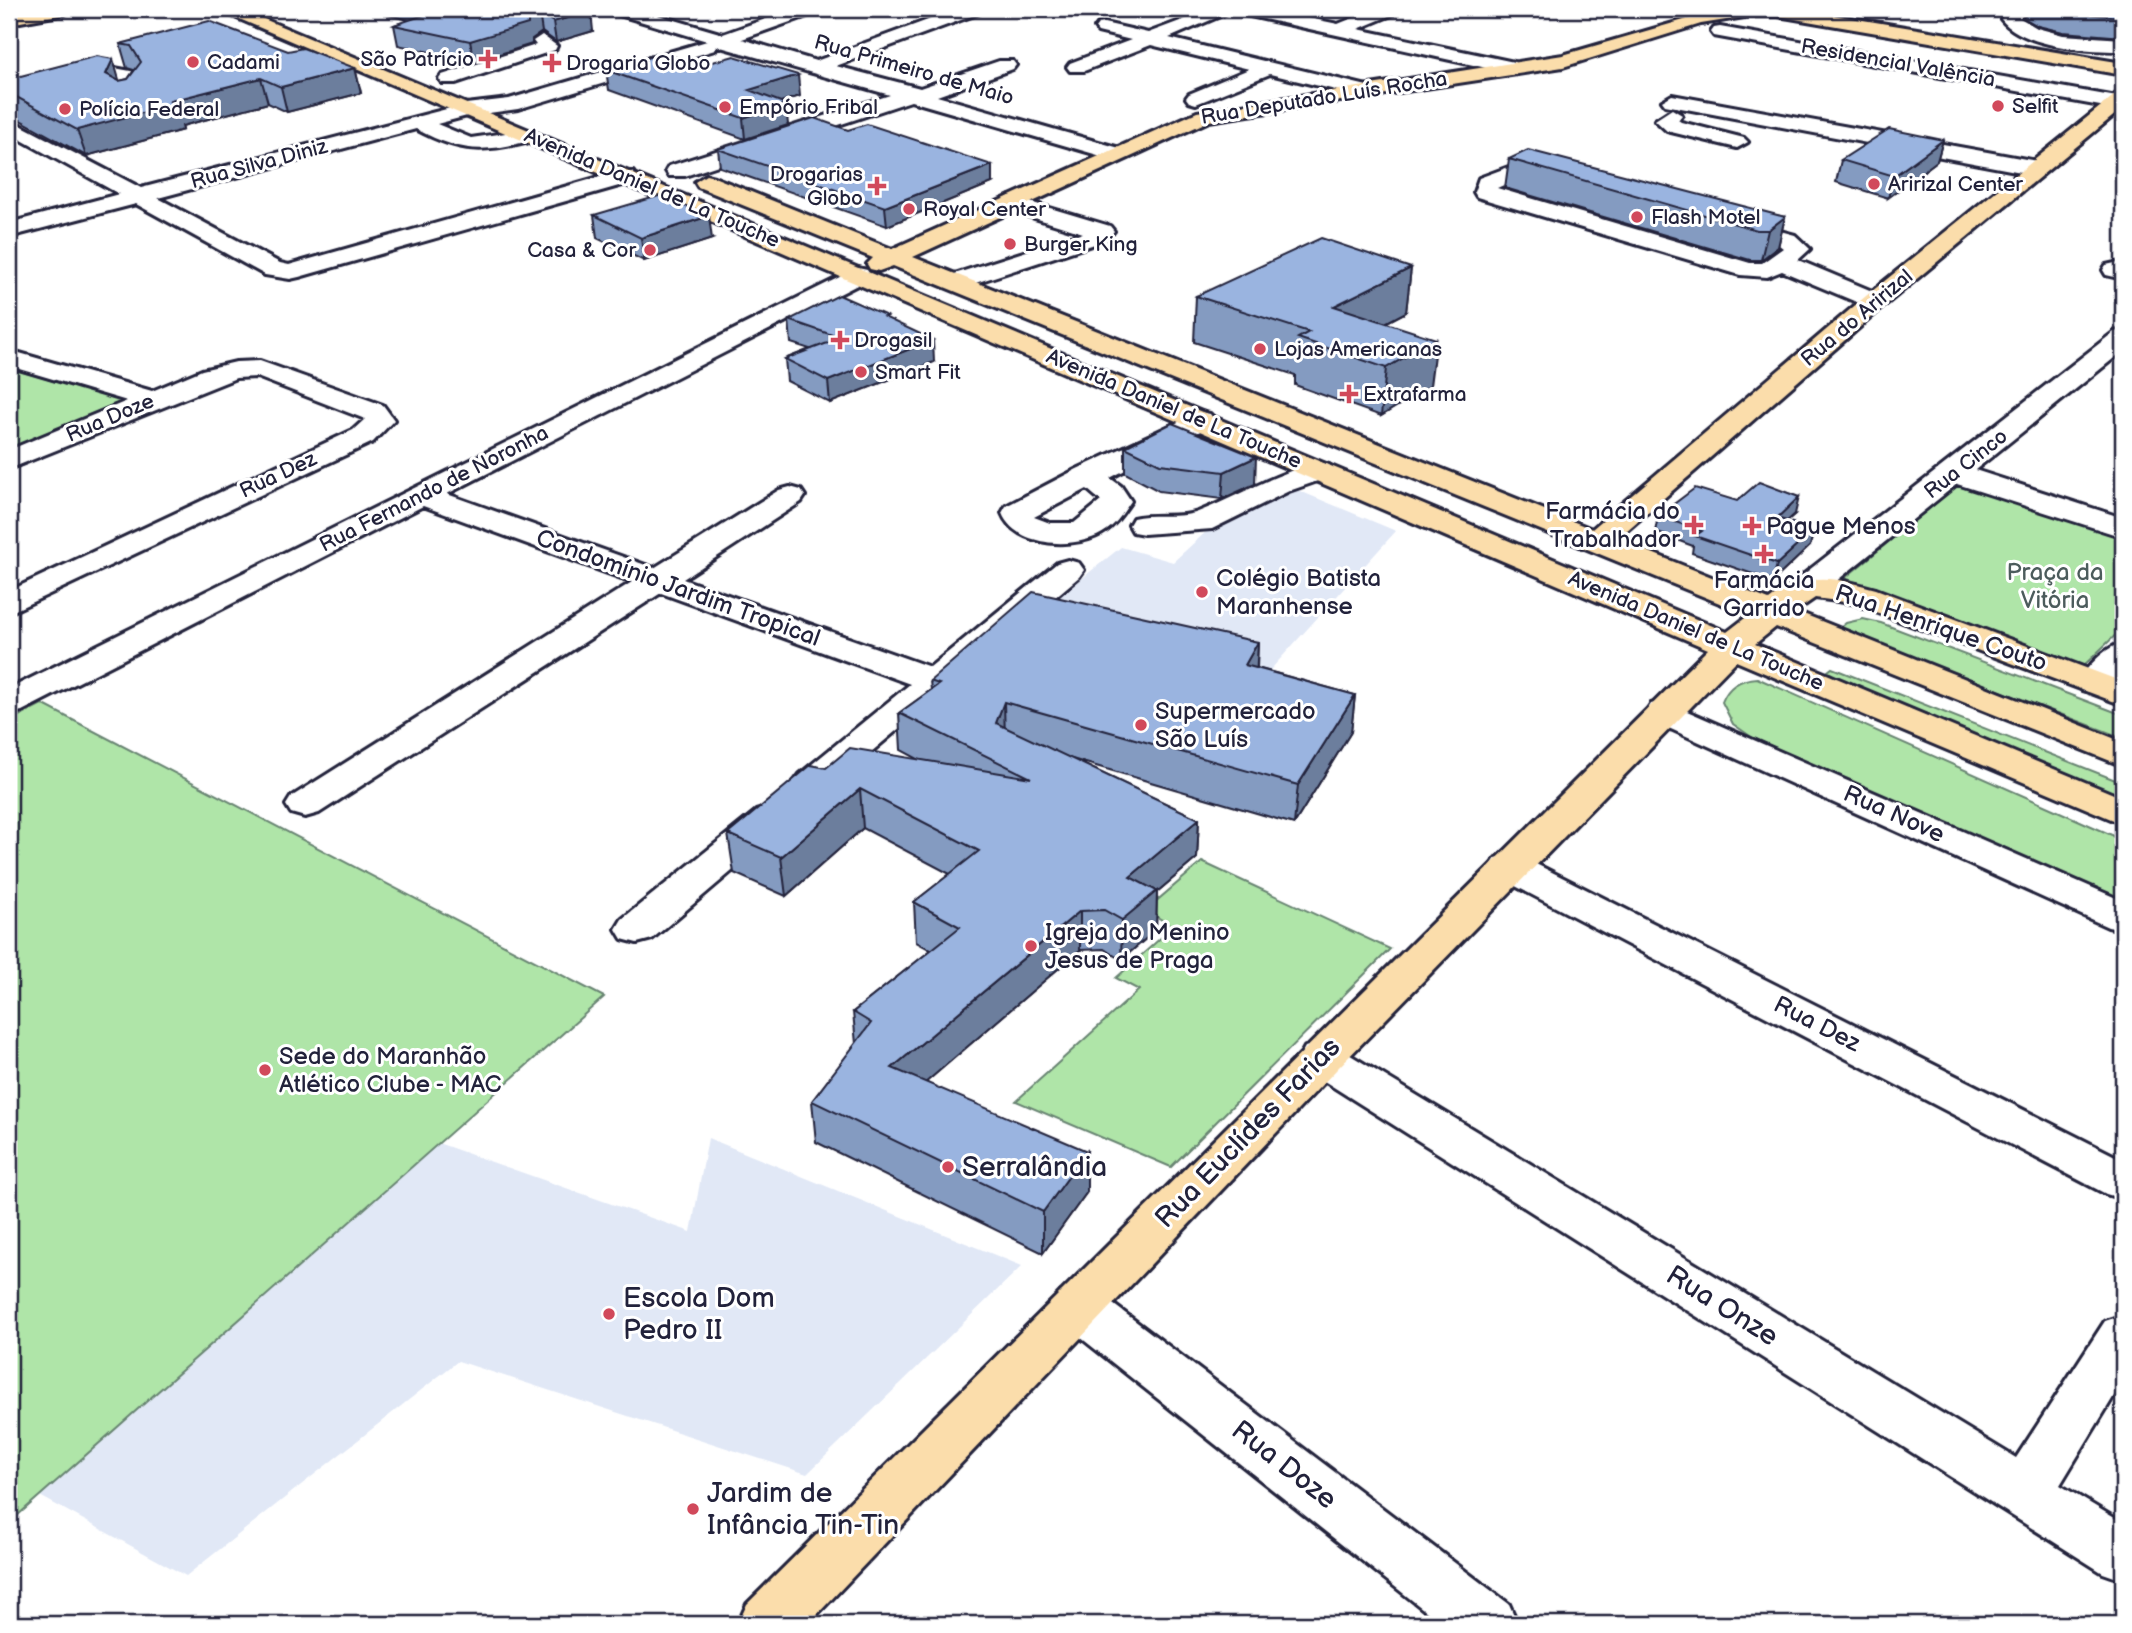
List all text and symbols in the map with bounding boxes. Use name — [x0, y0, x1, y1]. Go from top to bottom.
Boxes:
street label: Rua Primeiro de Maio — [811, 30, 1017, 110]
street label: Residencial Valência — [1799, 34, 1997, 92]
place label: São Patrício — [360, 47, 474, 72]
place label: Cadami — [207, 50, 280, 75]
marker: São Patrício — [480, 51, 496, 67]
place label: Drogaria Globo — [566, 51, 711, 76]
marker: Cadami — [185, 54, 201, 70]
marker: Drogaria Globo — [544, 55, 560, 71]
street label: Rua Deputado Luís Rocha — [1199, 66, 1449, 130]
place label: Selfit — [2012, 94, 2059, 119]
place label: Empório Fribal — [739, 95, 878, 120]
place label: Polícia Federal — [79, 97, 219, 122]
marker: Selfit — [1990, 98, 2006, 114]
marker: Empório Fribal — [717, 99, 733, 115]
marker: Polícia Federal — [57, 101, 73, 117]
street label: Avenida Daniel de La Touche — [521, 123, 783, 253]
street label: Rua Silva Diniz — [188, 133, 331, 194]
place label: Drogarias Globo — [770, 162, 863, 211]
place label: Aririzal Center — [1888, 172, 2023, 197]
marker: Aririzal Center — [1866, 176, 1882, 192]
marker: Drogarias Globo — [869, 178, 885, 194]
place label: Royal Center — [923, 197, 1046, 222]
marker: Royal Center — [901, 201, 917, 217]
place label: Flash Motel — [1651, 205, 1760, 230]
marker: Flash Motel — [1629, 209, 1645, 225]
place label: Burger King — [1024, 232, 1138, 257]
marker: Burger King — [1002, 236, 1018, 252]
place label: Casa & Cor — [527, 238, 636, 263]
marker: Casa & Cor — [642, 242, 658, 258]
street label: Rua do Aririzal — [1796, 264, 1918, 372]
place label: Drogasil — [854, 328, 932, 353]
marker: Drogasil — [832, 332, 848, 348]
place label: Lojas Americanas — [1274, 337, 1442, 362]
marker: Lojas Americanas — [1252, 341, 1268, 357]
street label: Avenida Daniel de La Touche — [1043, 344, 1305, 474]
place label: Smart Fit — [875, 360, 961, 385]
marker: Smart Fit — [853, 364, 869, 380]
place label: Extrafarma — [1363, 382, 1467, 407]
marker: Extrafarma — [1341, 386, 1357, 402]
street label: Rua Doze — [62, 388, 158, 448]
street label: Rua Fernando de Noronha — [315, 420, 553, 558]
street label: Rua Cinco — [1919, 424, 2013, 504]
street label: Rua Dez — [236, 446, 321, 504]
place label: Farmácia do Trabalhador — [1545, 497, 1680, 554]
place label: Pague Menos — [1766, 512, 1916, 541]
marker: Farmácia do Trabalhador — [1686, 517, 1702, 533]
marker: Pague Menos — [1744, 518, 1760, 534]
street label: Condomínio Jardim Tropical — [532, 523, 824, 653]
marker: Farmácia Garrido — [1756, 546, 1772, 562]
park label: Praça da Vitória — [2006, 558, 2104, 615]
place label: Colégio Batista Maranhense — [1216, 564, 1381, 621]
street label: Avenida Daniel de La Touche — [1565, 566, 1827, 696]
place label: Farmácia Garrido — [1713, 566, 1815, 623]
street label: Rua Henrique Couto — [1831, 578, 2051, 678]
marker: Colégio Batista Maranhense — [1194, 584, 1210, 600]
place label: Supermercado São Luís — [1155, 697, 1316, 754]
marker: Supermercado São Luís — [1133, 717, 1149, 733]
street label: Rua Nove — [1839, 779, 1949, 849]
place label: Igreja do Menino Jesus de Praga — [1045, 918, 1230, 975]
marker: Igreja do Menino Jesus de Praga — [1023, 938, 1039, 954]
street label: Rua Dez — [1769, 990, 1866, 1058]
street label: Rua Euclídes Farias — [1149, 1031, 1348, 1235]
place label: Sede do Maranhão Atlético Clube - MAC — [279, 1042, 502, 1099]
marker: Sede do Maranhão Atlético Clube - MAC — [257, 1062, 273, 1078]
place label: Serralândia — [962, 1151, 1107, 1184]
marker: Serralândia — [940, 1159, 956, 1175]
street label: Rua Onze — [1660, 1259, 1784, 1353]
place label: Escola Dom Pedro II — [623, 1282, 775, 1347]
marker: Escola Dom Pedro II — [601, 1306, 617, 1322]
street label: Rua Doze — [1225, 1414, 1343, 1516]
place label: Jardim de Infância Tin-Tin — [707, 1477, 899, 1542]
marker: Jardim de Infância Tin-Tin — [685, 1501, 701, 1517]

